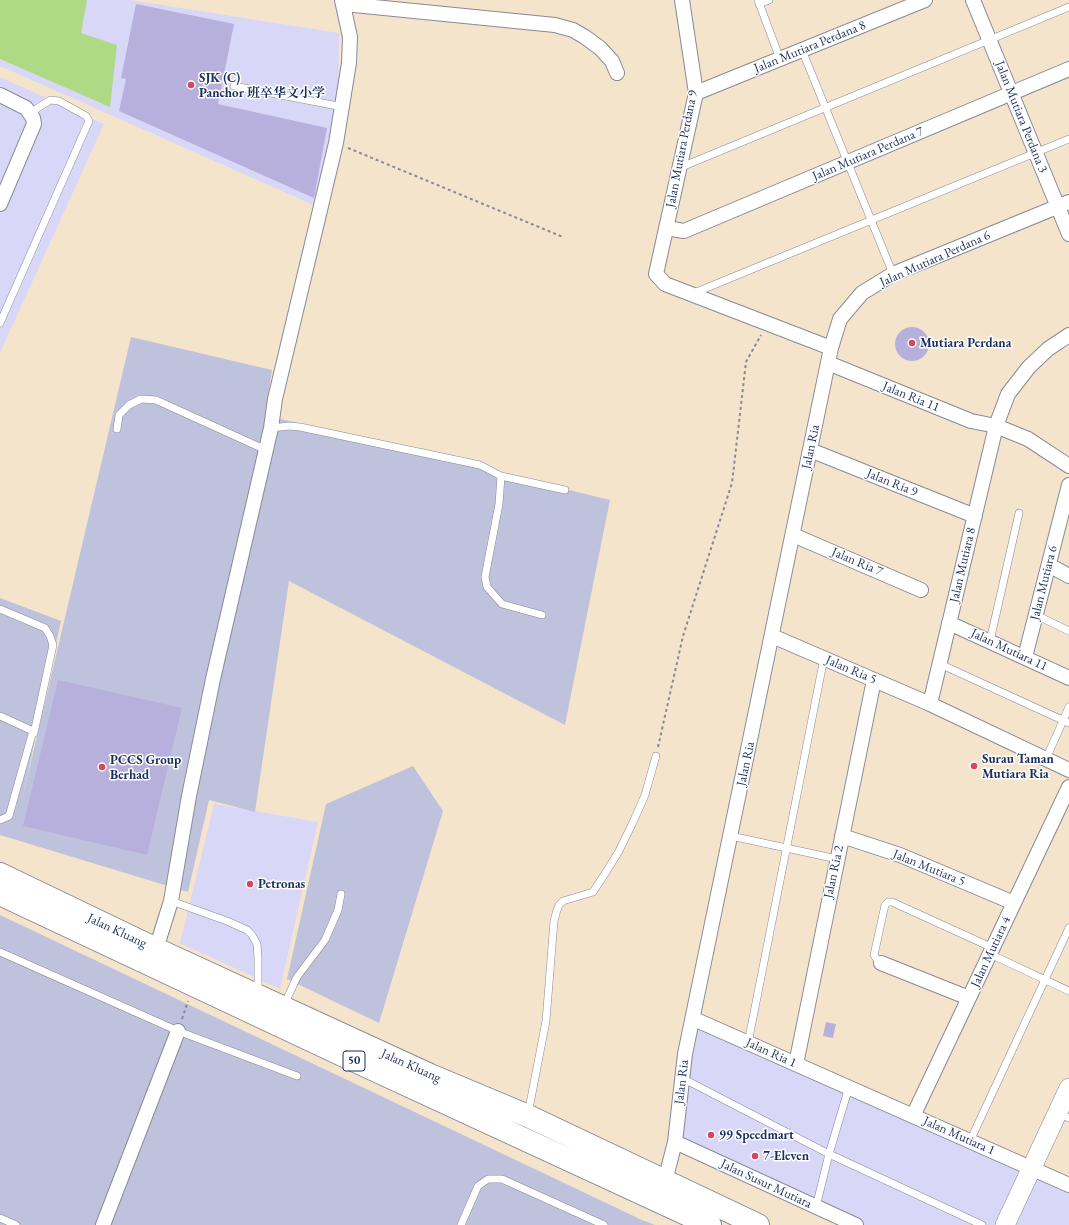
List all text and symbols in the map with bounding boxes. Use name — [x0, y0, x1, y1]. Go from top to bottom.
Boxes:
street label: Jalan Mutiara Perdana 8 — [752, 17, 868, 77]
street label: Jalan Mutiara Perdana 3 — [991, 59, 1051, 175]
place label: SJK (C) Panchor 班卒华文小学 — [199, 70, 325, 101]
marker: SJK (C) Panchor 班卒华文小学 — [186, 80, 196, 90]
street label: Jalan Mutiara Perdana 9 — [663, 89, 701, 209]
street label: Jalan Mutiara Perdana 7 — [810, 124, 926, 184]
street label: Jalan Mutiara Perdana 6 — [877, 228, 993, 290]
place label: Mutiara Perdana — [920, 335, 1011, 351]
marker: Mutiara Perdana — [907, 338, 917, 348]
street label: Jalan Ria 11 — [880, 379, 942, 415]
street label: Jalan Ria — [799, 423, 823, 471]
street label: Jalan Ria 9 — [864, 466, 920, 500]
street label: Jalan Mutiara 8 — [947, 526, 979, 604]
street label: Jalan Ria 7 — [829, 544, 885, 580]
street label: Jalan Mutiara 6 — [1027, 544, 1061, 622]
street label: Jalan Mutiara 11 — [968, 625, 1050, 675]
street label: Jalan Ria 5 — [823, 652, 879, 688]
street label: Jalan Ria — [734, 740, 758, 788]
place label: Surau Taman Mutiara Ria — [982, 751, 1054, 782]
place label: PCCS Group Berhad — [110, 752, 181, 783]
marker: Surau Taman Mutiara Ria — [969, 761, 979, 771]
marker: PCCS Group Berhad — [97, 762, 107, 772]
street label: Jalan Ria 2 — [821, 844, 847, 900]
street label: Jalan Mutiara 5 — [890, 846, 968, 890]
place label: Petronas — [258, 876, 305, 892]
marker: Petronas — [245, 879, 255, 889]
street label: Jalan Kluang — [85, 910, 149, 952]
street label: Jalan Mutiara 4 — [968, 914, 1014, 990]
street label: Jalan Ria 1 — [743, 1035, 799, 1071]
street label: Jalan Kluang — [379, 1046, 443, 1086]
road number: 50 — [343, 1051, 365, 1071]
street label: Jalan Ria — [672, 1059, 692, 1105]
street label: Jalan Mutiara 1 — [921, 1113, 997, 1159]
place label: 99 Speedmart — [719, 1127, 794, 1143]
marker: 99 Speedmart — [706, 1130, 716, 1140]
place label: 7-Eleven — [763, 1148, 809, 1164]
marker: 7-Eleven — [750, 1151, 760, 1161]
street label: Jalan Susur Mutiara — [718, 1156, 814, 1212]

